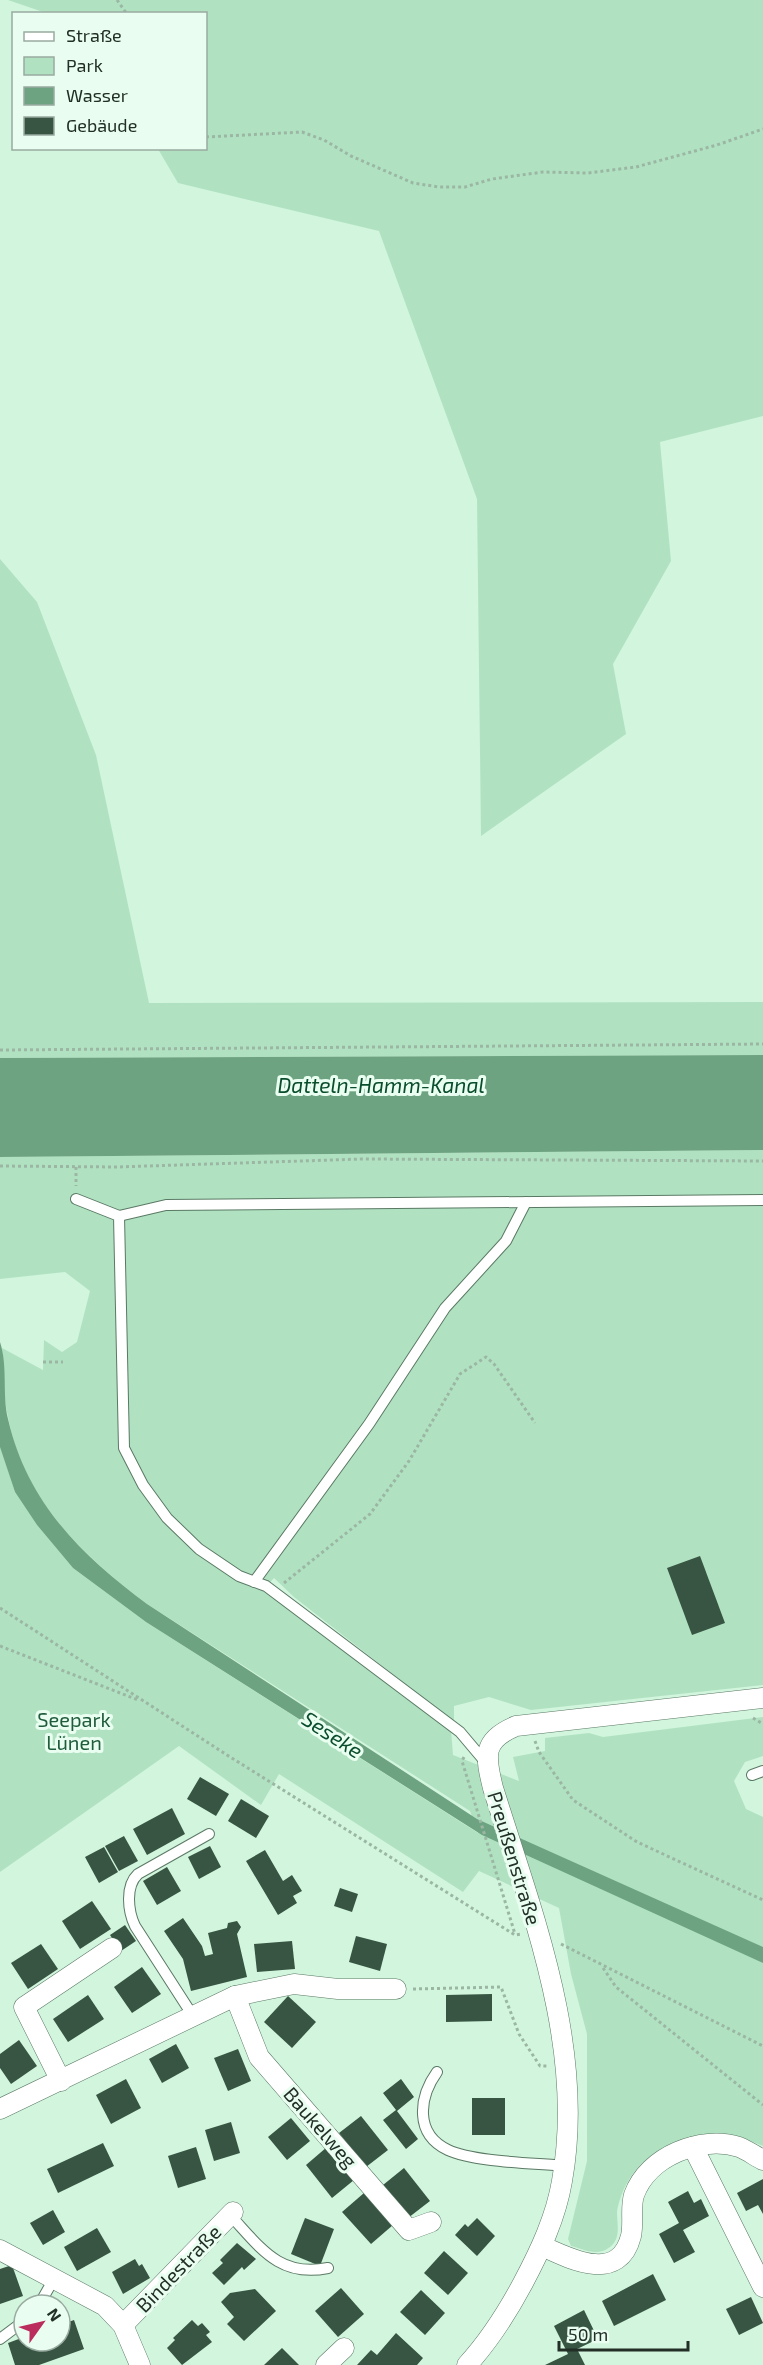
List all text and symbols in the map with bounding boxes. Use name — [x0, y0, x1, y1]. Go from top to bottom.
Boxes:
legend — [12, 12, 207, 150]
text: Straße — [66, 24, 122, 46]
text: Park — [66, 54, 103, 76]
text: Wasser — [66, 84, 128, 106]
text: Gebäude — [66, 114, 137, 136]
water label: Datteln-Hamm-Kanal — [277, 1072, 485, 1097]
water label: Seseke — [298, 1705, 368, 1763]
park label: Seepark Lünen — [37, 1707, 111, 1754]
street label: Preußenstraße — [483, 1788, 547, 1928]
street label: Baukelweg — [279, 2082, 363, 2172]
street label: Bindestraße — [130, 2219, 226, 2317]
north arrow — [12, 2293, 72, 2353]
text: N — [44, 2304, 66, 2324]
scale bar — [559, 2314, 688, 2352]
text: 50 m — [568, 2323, 608, 2345]

